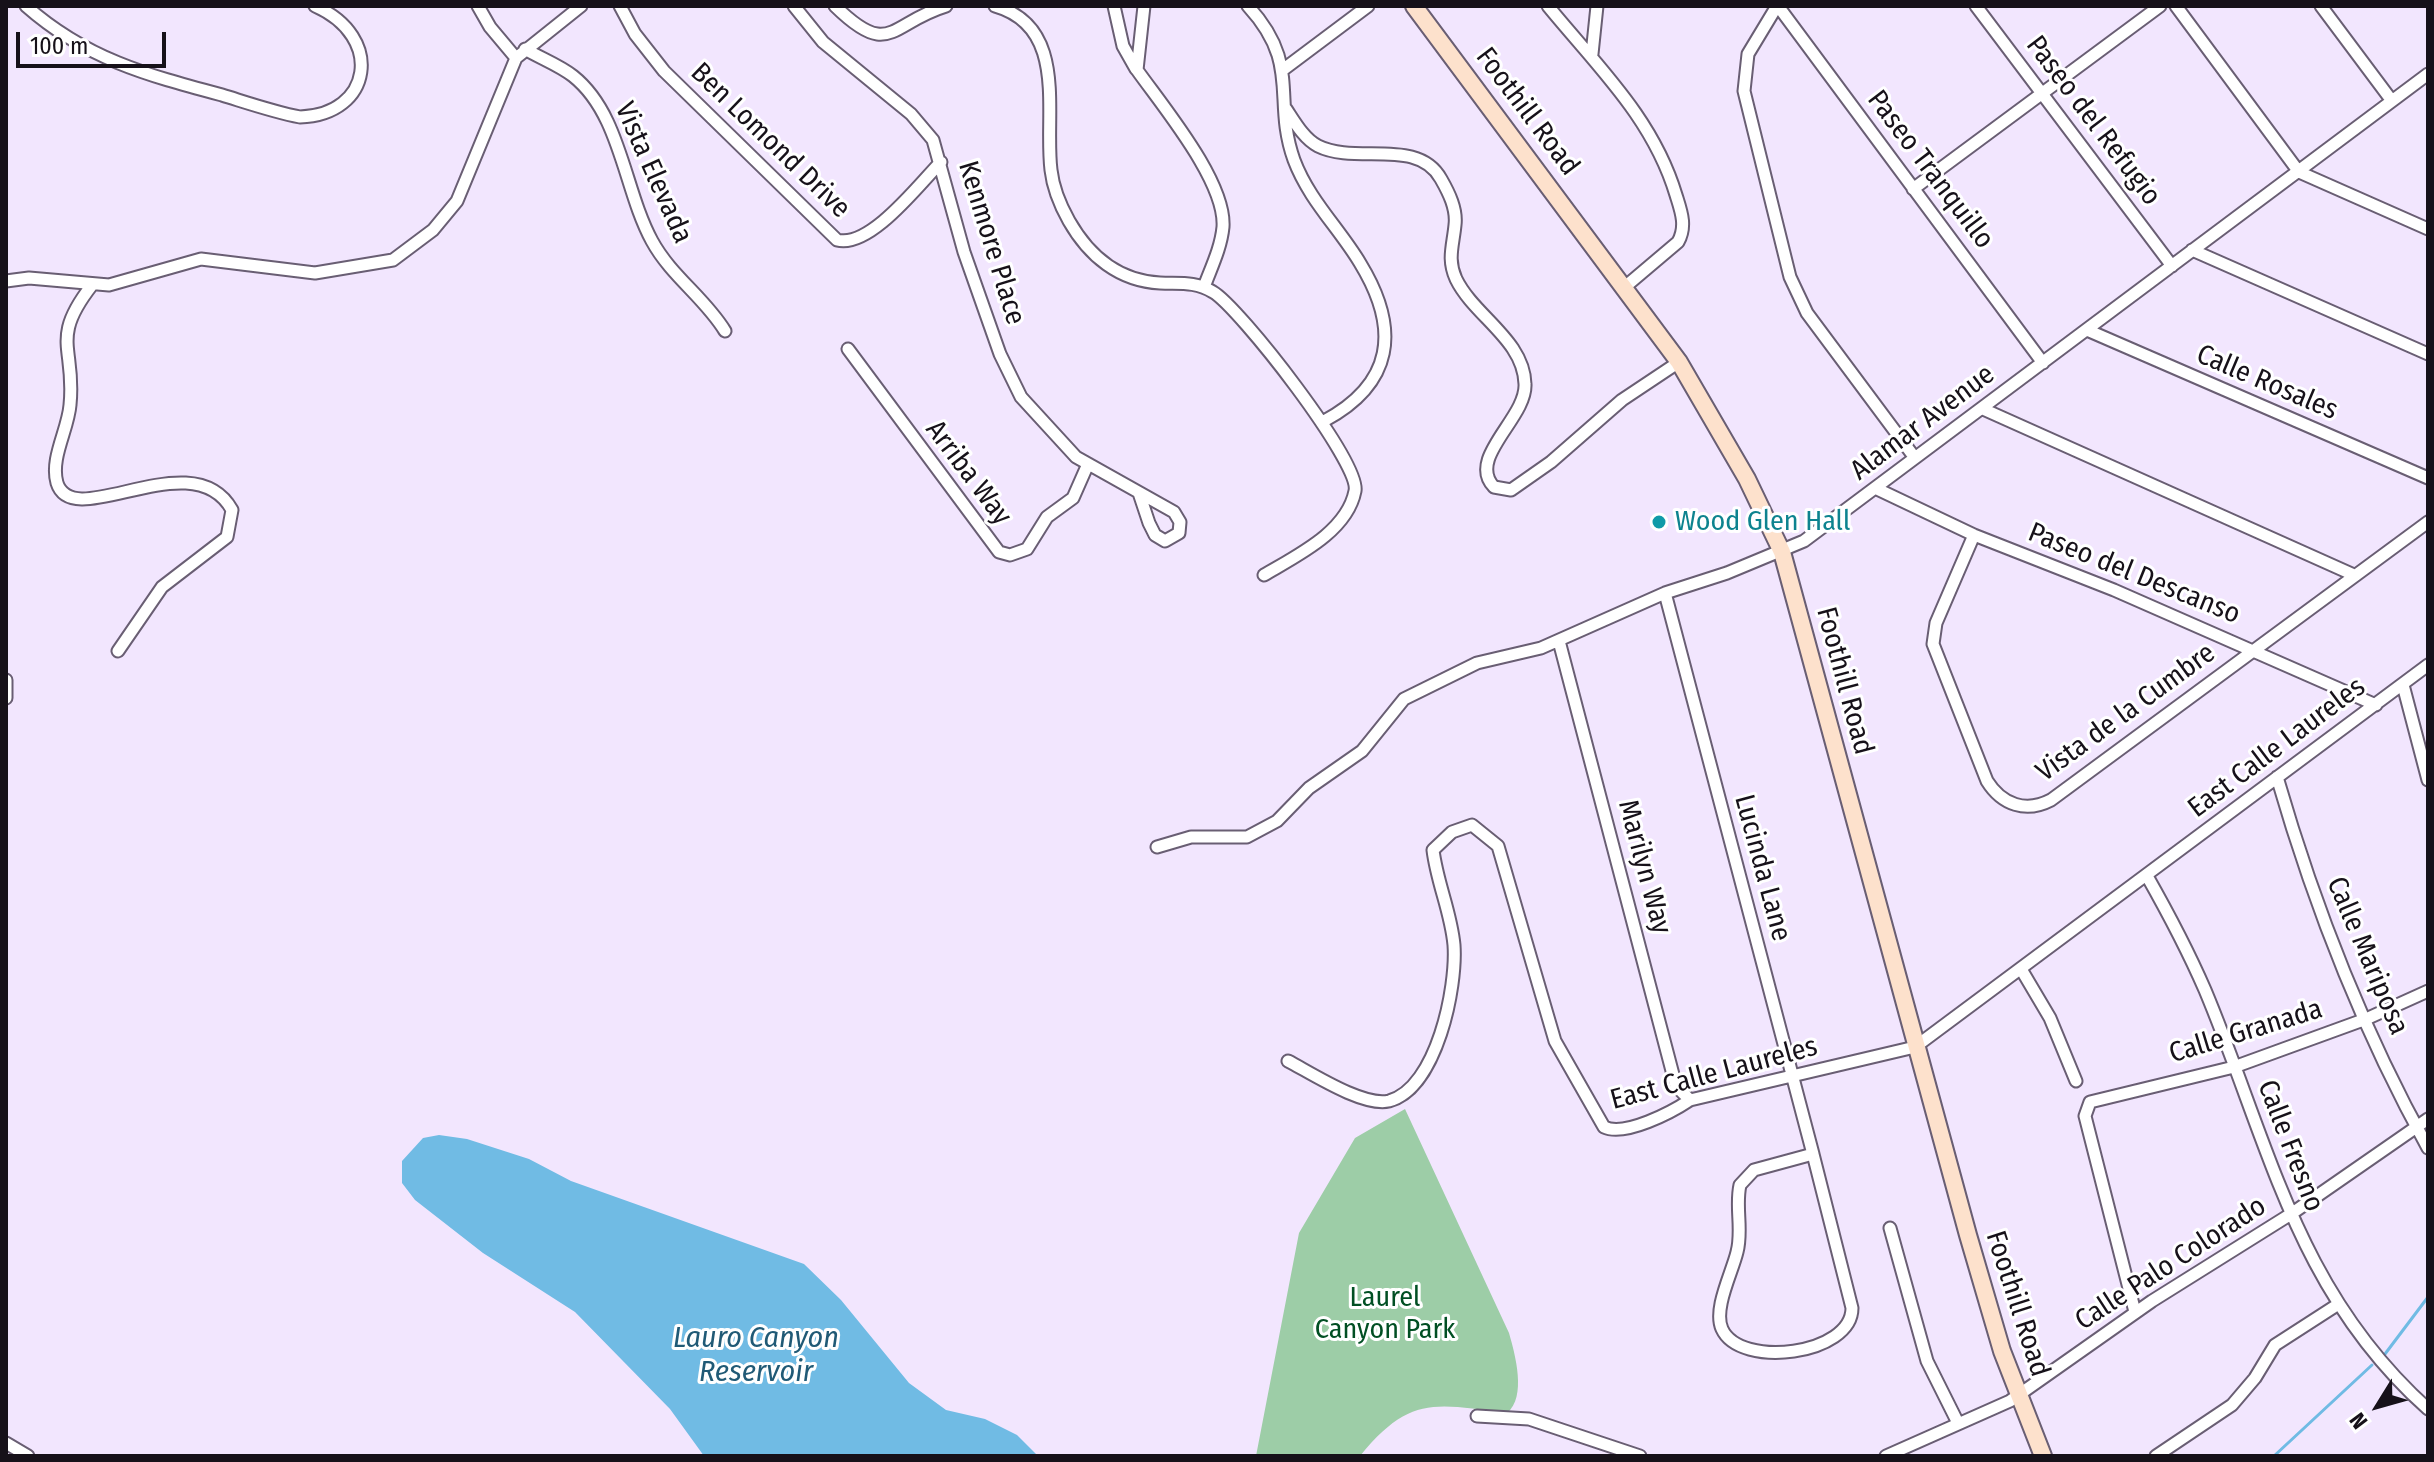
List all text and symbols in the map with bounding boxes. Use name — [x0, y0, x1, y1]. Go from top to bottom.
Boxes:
scale bar — [20, 16, 170, 66]
street label: Paseo del Refugio — [2018, 30, 2168, 212]
text: 100 m — [30, 32, 88, 60]
street label: Foothill Road — [1468, 42, 1586, 182]
street label: Ben Lomond Drive — [683, 56, 857, 226]
street label: Paseo Tranquillo — [1860, 84, 2000, 256]
street label: Vista Elevada — [607, 97, 699, 249]
street label: Kenmore Place — [950, 157, 1032, 329]
street label: Calle Rosales — [2191, 338, 2343, 428]
street label: Alamar Avenue — [1844, 358, 2002, 488]
street label: Arriba Way — [918, 414, 1018, 532]
place label: Wood Glen Hall — [1675, 505, 1850, 539]
marker: Wood Glen Hall — [1650, 513, 1668, 531]
street label: Paseo del Descanso — [2023, 516, 2245, 632]
street label: Foothill Road — [1808, 604, 1880, 758]
street label: Vista de la Cumbre — [2030, 637, 2222, 789]
street label: East Calle Laureles — [2182, 671, 2372, 825]
street label: Lucinda Lane — [1726, 791, 1798, 945]
street label: Marilyn Way — [1610, 796, 1678, 938]
street label: Calle Mariposa — [2319, 872, 2415, 1040]
street label: Calle Granada — [2165, 993, 2327, 1071]
street label: East Calle Laureles — [1607, 1030, 1821, 1118]
street label: Calle Fresno — [2250, 1076, 2330, 1216]
street label: Calle Palo Colorado — [2069, 1190, 2273, 1338]
street label: Foothill Road — [1978, 1227, 2056, 1381]
park label: Laurel Canyon Park — [1315, 1281, 1455, 1347]
water label: Lauro Canyon Reservoir — [673, 1321, 839, 1392]
north arrow — [2338, 1366, 2418, 1446]
text: N — [2344, 1407, 2373, 1434]

